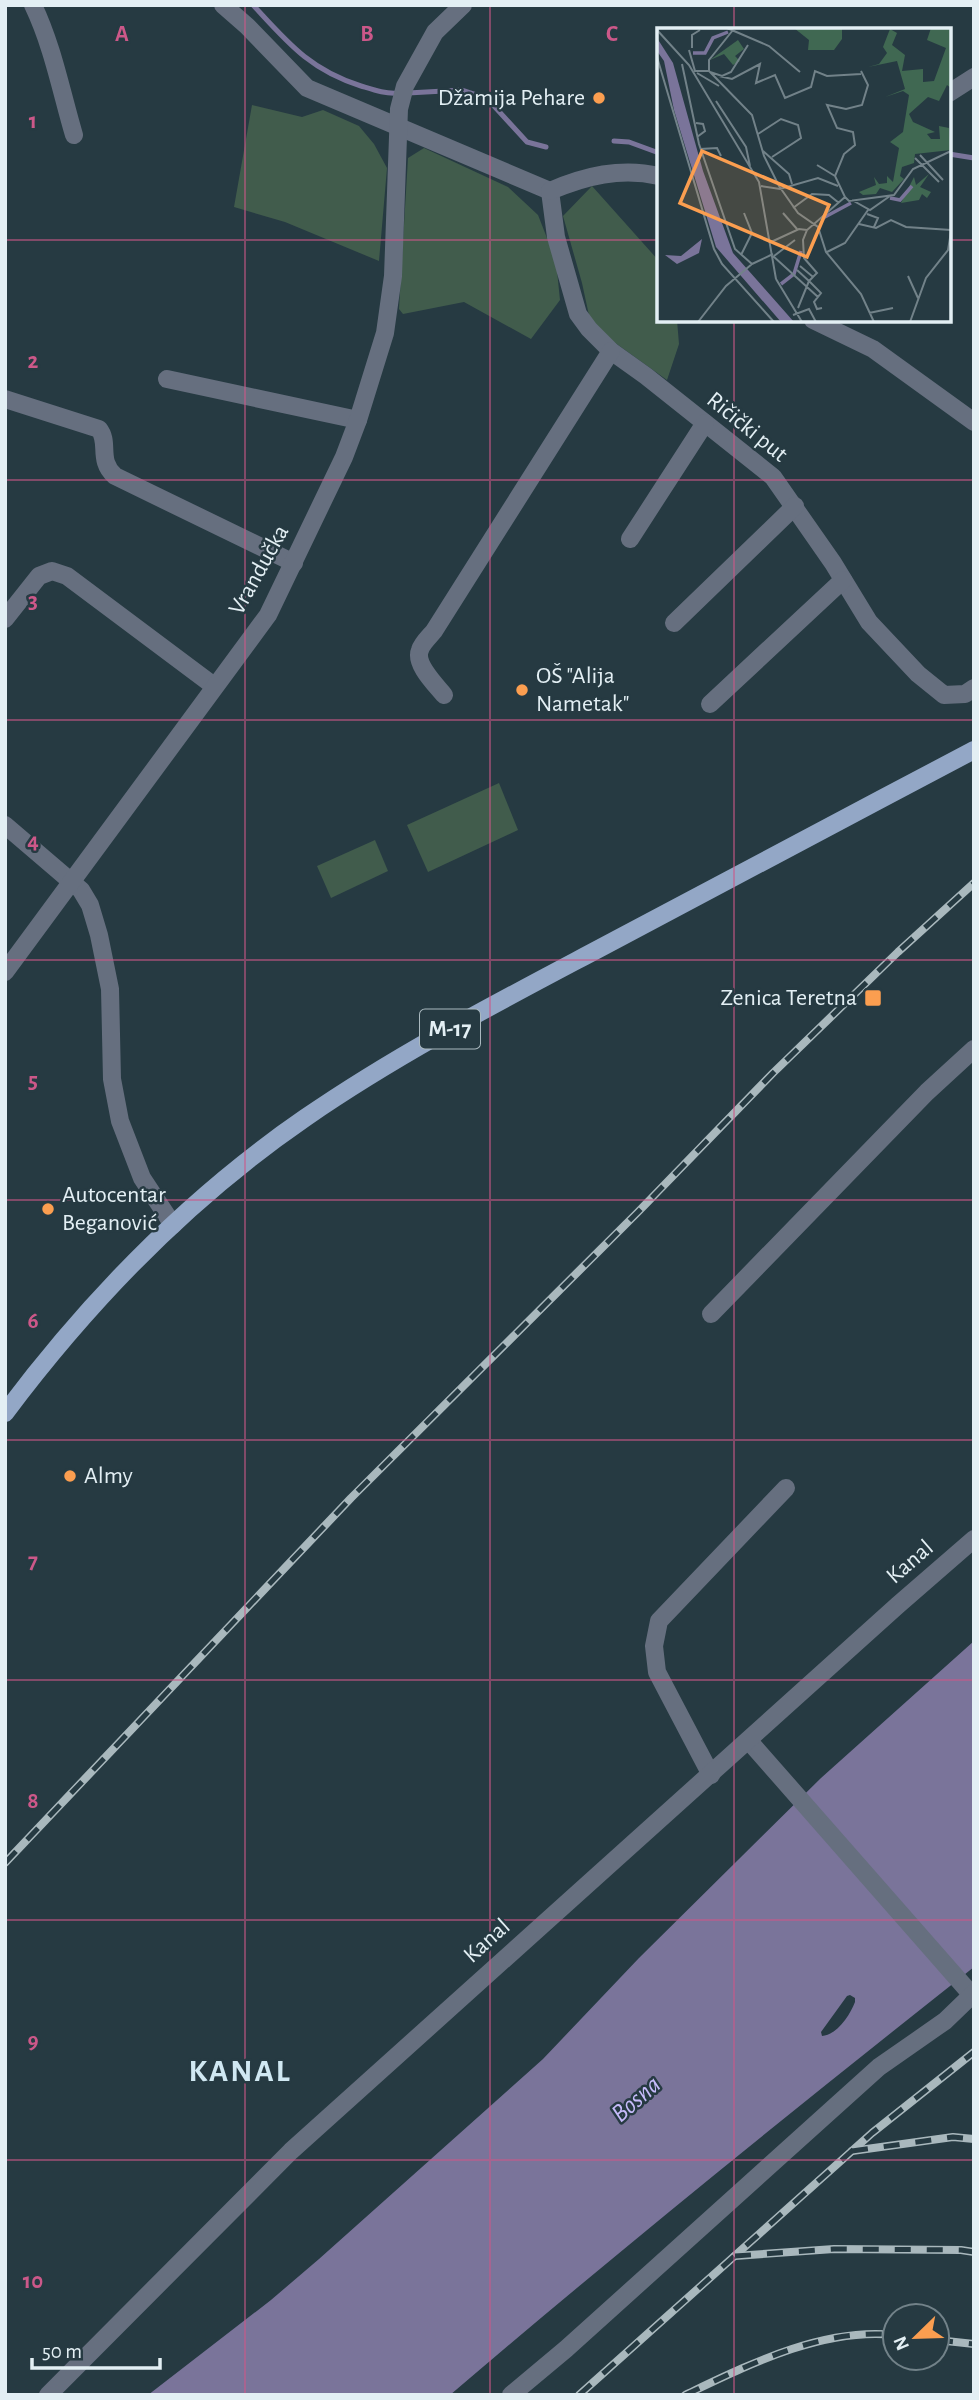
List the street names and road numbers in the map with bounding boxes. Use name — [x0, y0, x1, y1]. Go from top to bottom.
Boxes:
street label: Ričički put — [702, 387, 792, 467]
street label: Vrandučka — [225, 521, 293, 619]
road number: M-17 — [420, 1010, 480, 1048]
street label: Kanal — [882, 1536, 938, 1588]
street label: Kanal — [459, 1914, 515, 1968]

